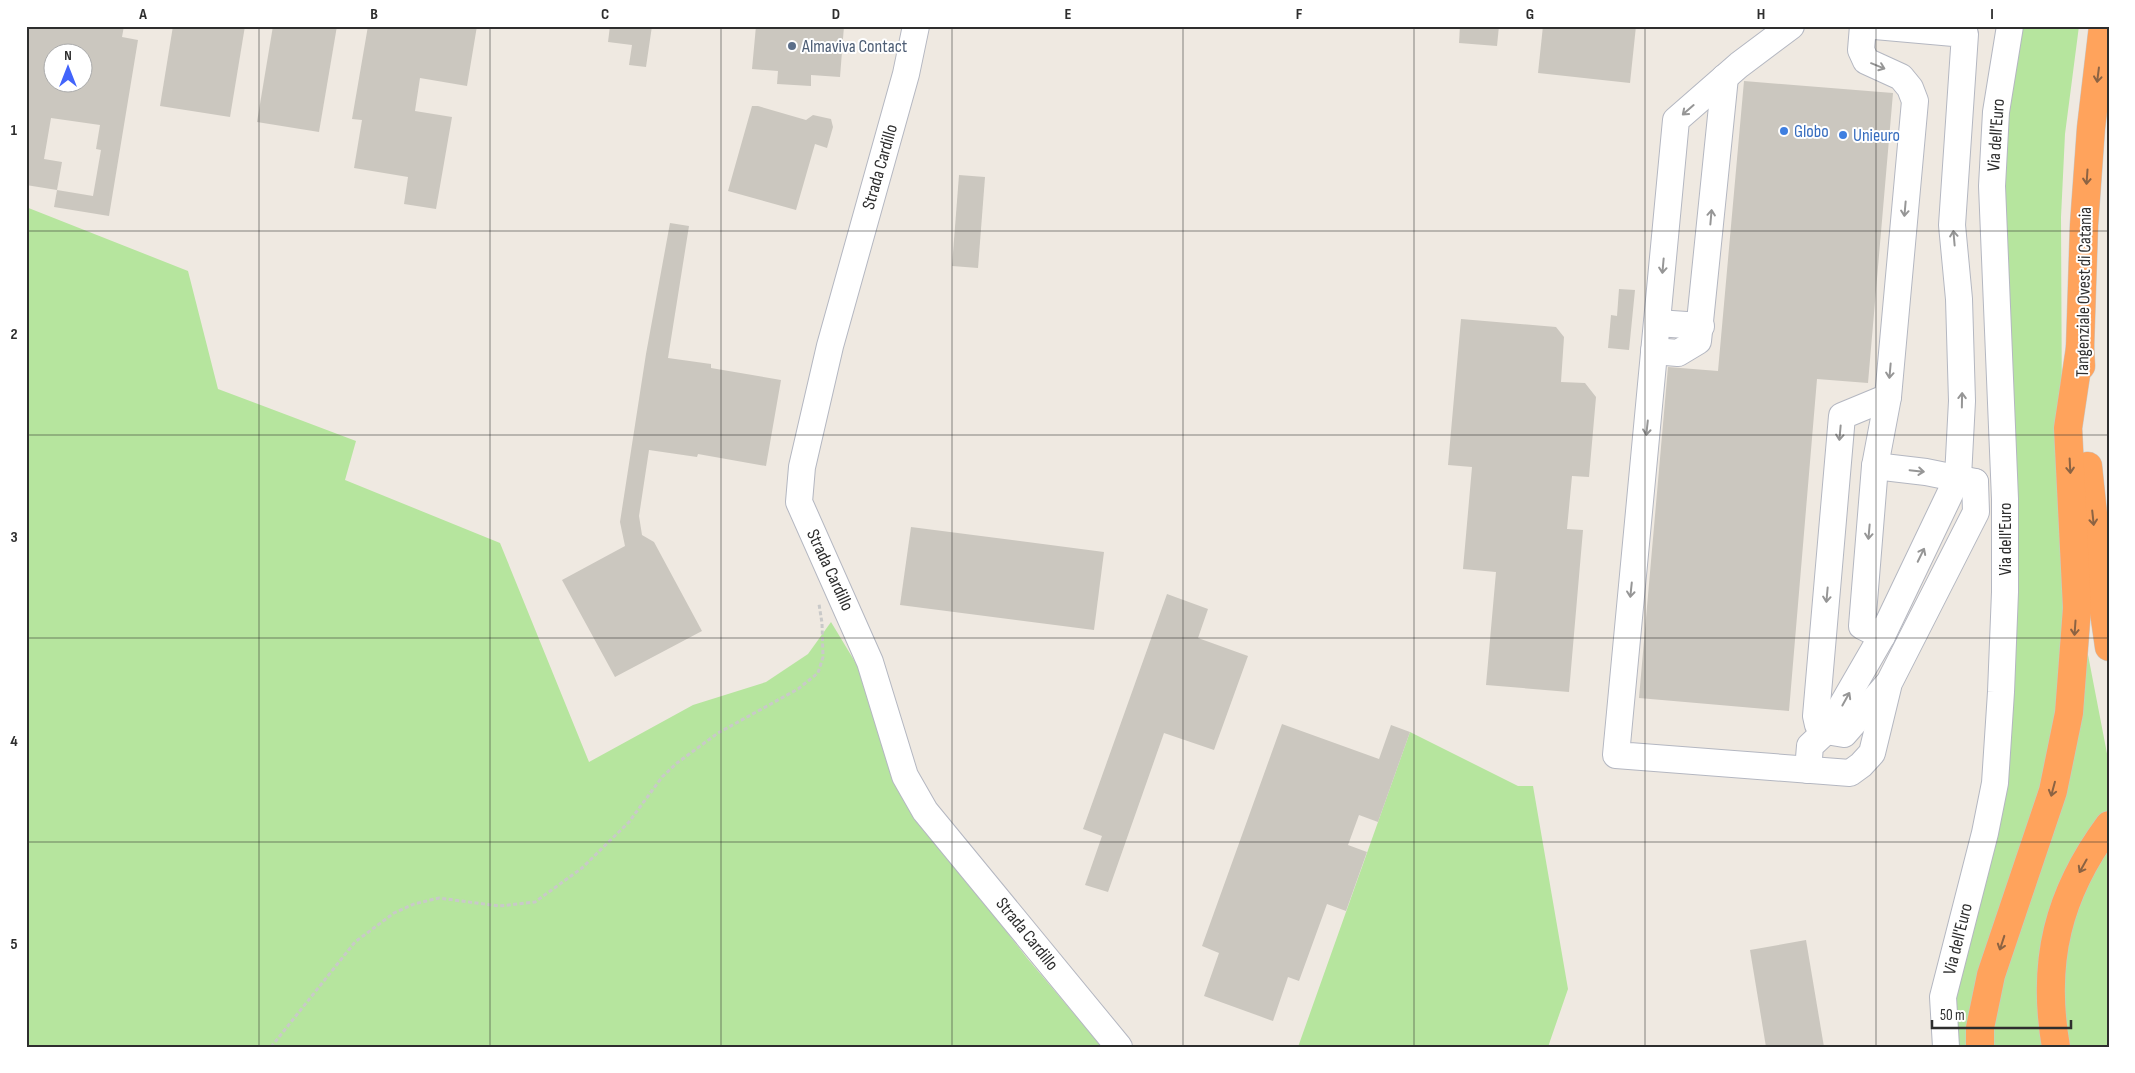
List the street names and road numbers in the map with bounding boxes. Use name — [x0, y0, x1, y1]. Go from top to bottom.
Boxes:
street label: Via dell'Euro — [1983, 98, 2009, 172]
street label: Strada Cardillo — [858, 122, 902, 212]
street label: Tangenziale Ovest di Catania — [2072, 207, 2096, 377]
street label: Via dell'Euro — [1995, 503, 2016, 575]
street label: Strada Cardillo — [802, 526, 858, 614]
street label: Strada Cardillo — [991, 893, 1063, 975]
street label: Via dell'Euro — [1939, 901, 1977, 977]

